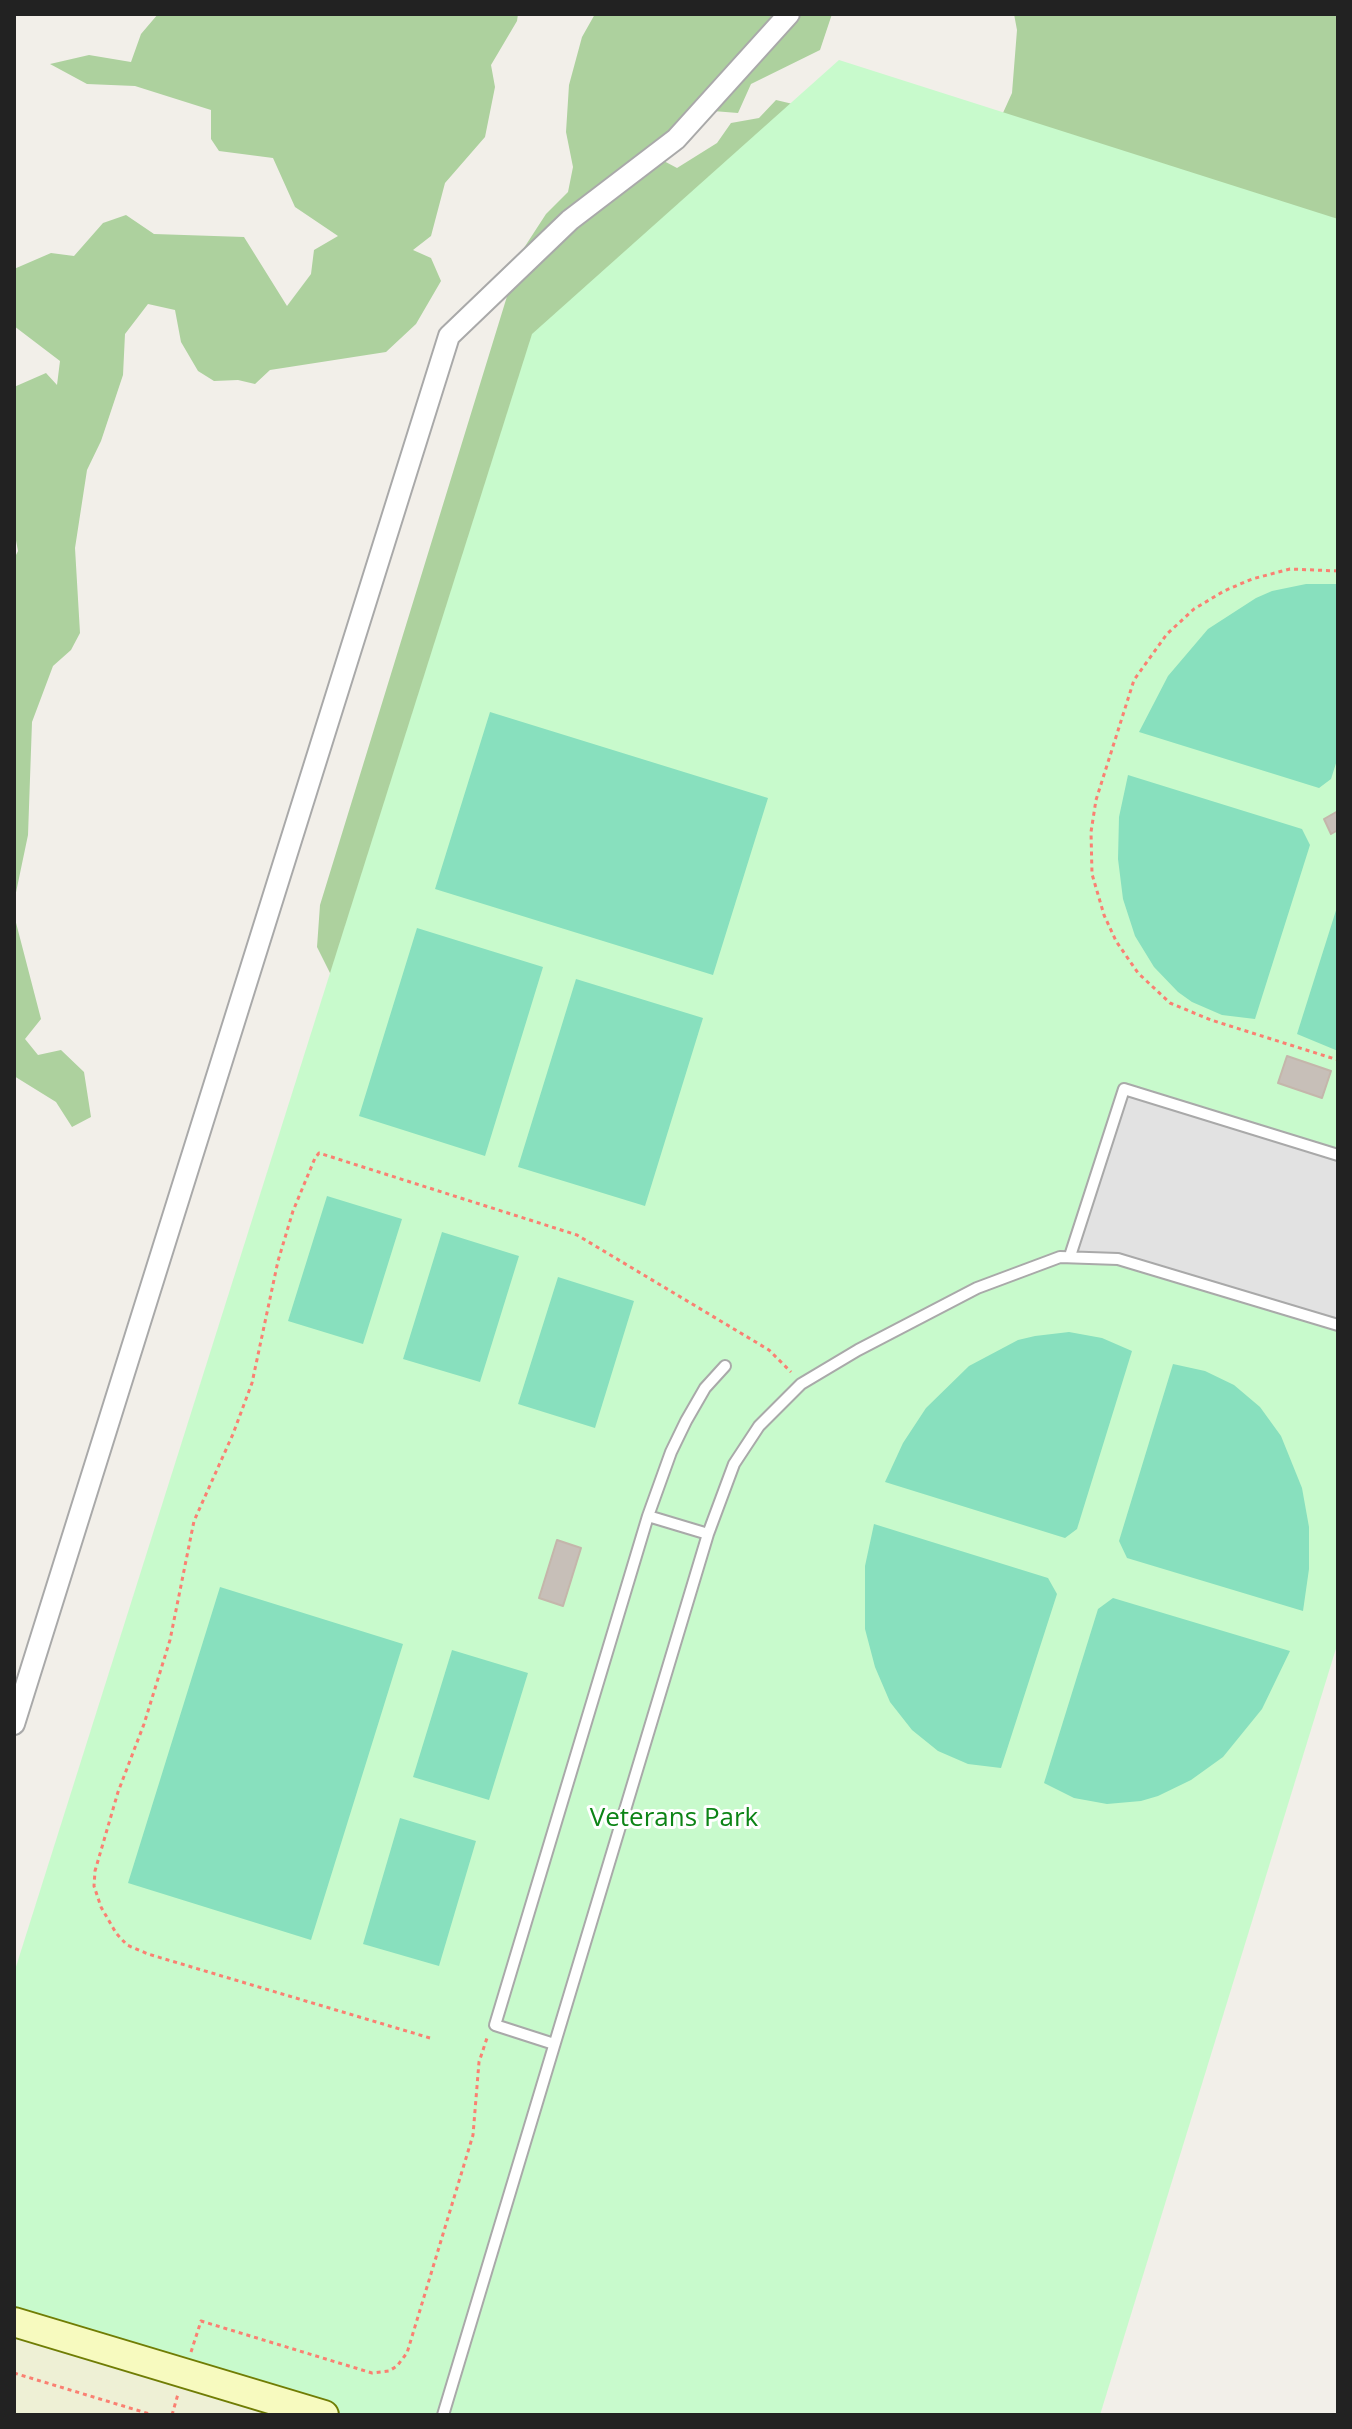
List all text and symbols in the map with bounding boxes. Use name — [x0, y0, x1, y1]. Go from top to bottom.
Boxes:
park label: Veterans Park — [590, 1803, 758, 1835]

